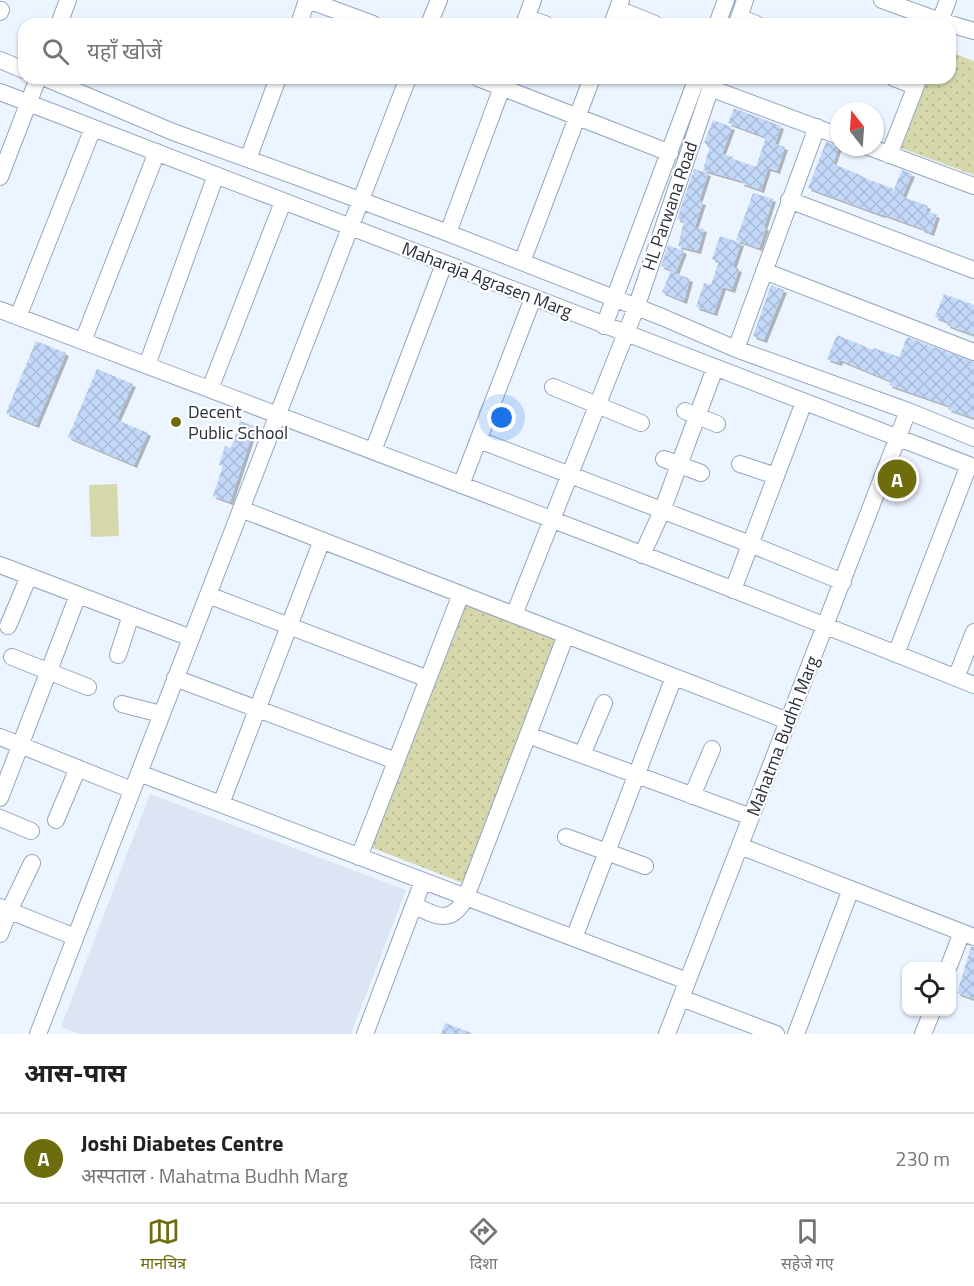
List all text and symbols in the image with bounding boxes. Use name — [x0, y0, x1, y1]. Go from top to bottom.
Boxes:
search box — [18, 18, 956, 84]
text: यहाँ खोजें — [87, 34, 162, 68]
icon: search — [39, 35, 72, 68]
north arrow — [830, 102, 884, 156]
street label: HL Parwana Road — [635, 138, 704, 274]
street label: Maharaja Agrasen Marg — [398, 235, 576, 325]
place label: Decent Public School — [188, 398, 288, 446]
your location — [487, 403, 516, 432]
marker: Decent Public School — [169, 415, 183, 429]
pin: A — [878, 456, 916, 502]
street label: Mahatma Budhh Marg — [739, 652, 826, 820]
map controls — [902, 962, 956, 1016]
button: locate — [902, 962, 956, 1016]
text: आस-पास — [24, 1053, 126, 1092]
text: Joshi Diabetes Centre — [81, 1126, 283, 1160]
text: A — [37, 1143, 50, 1174]
text: 230 m — [895, 1143, 950, 1174]
text: अस्पताल · Mahatma Budhh Marg — [81, 1160, 348, 1191]
tab: मानचित्र — [140, 1215, 186, 1276]
tab: दिशा — [467, 1215, 500, 1276]
tab: सहेजे गए — [781, 1215, 834, 1276]

